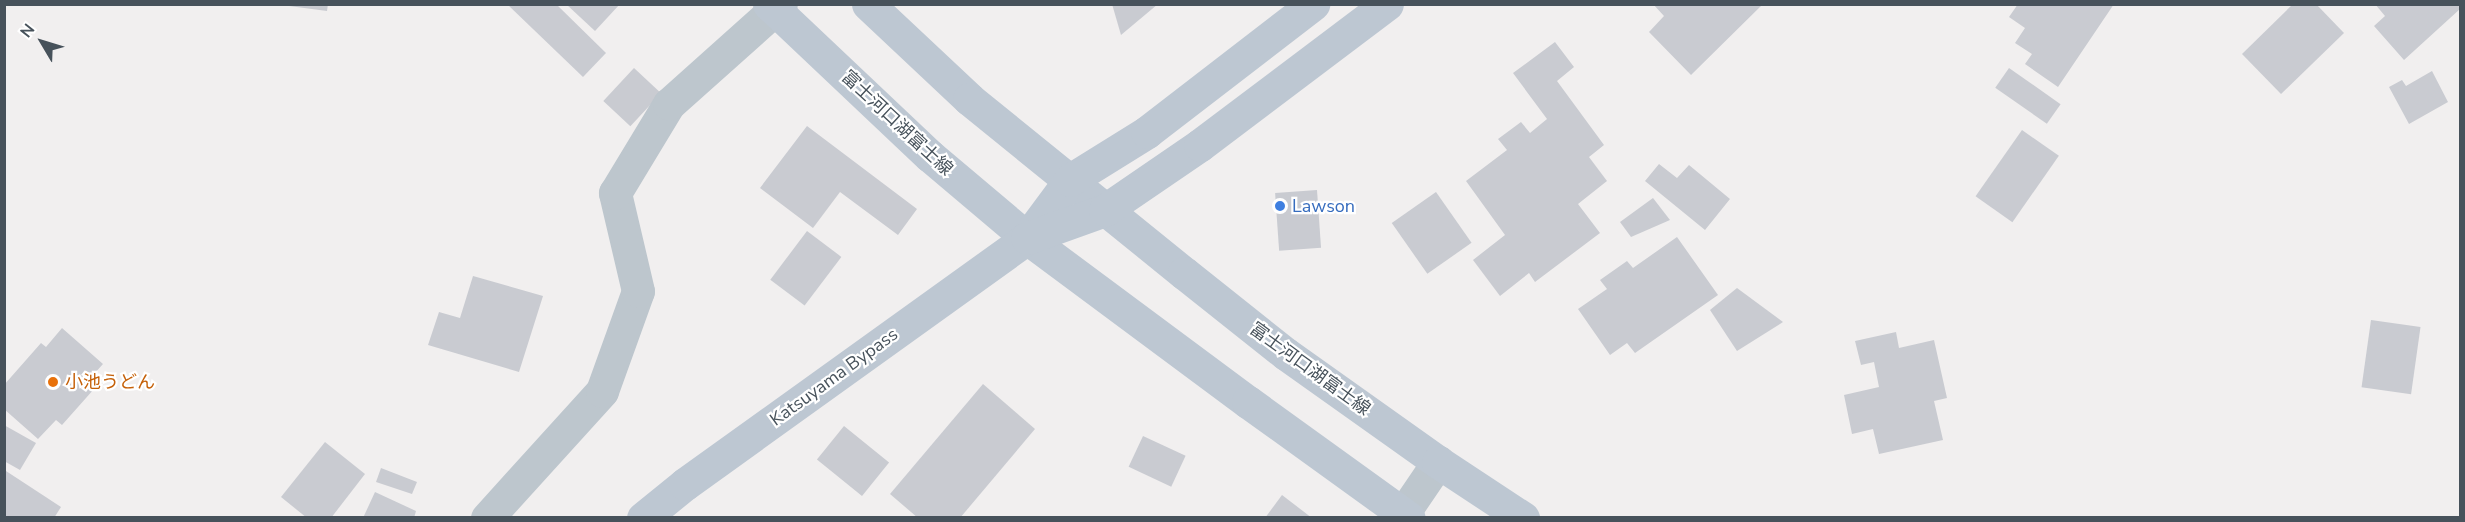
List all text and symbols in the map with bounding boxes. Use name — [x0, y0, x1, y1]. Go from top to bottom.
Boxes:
north arrow — [12, 12, 72, 72]
text: N — [15, 19, 40, 42]
street label: 富士河口湖富士線 — [837, 66, 957, 180]
place label: Lawson — [1292, 195, 1355, 217]
marker: Lawson — [1273, 199, 1287, 213]
street label: 富士河口湖富士線 — [1245, 318, 1375, 420]
street label: Katsuyama Bypass — [766, 323, 902, 431]
place label: 小池うどん — [65, 371, 155, 393]
marker: 小池うどん — [46, 375, 60, 389]

